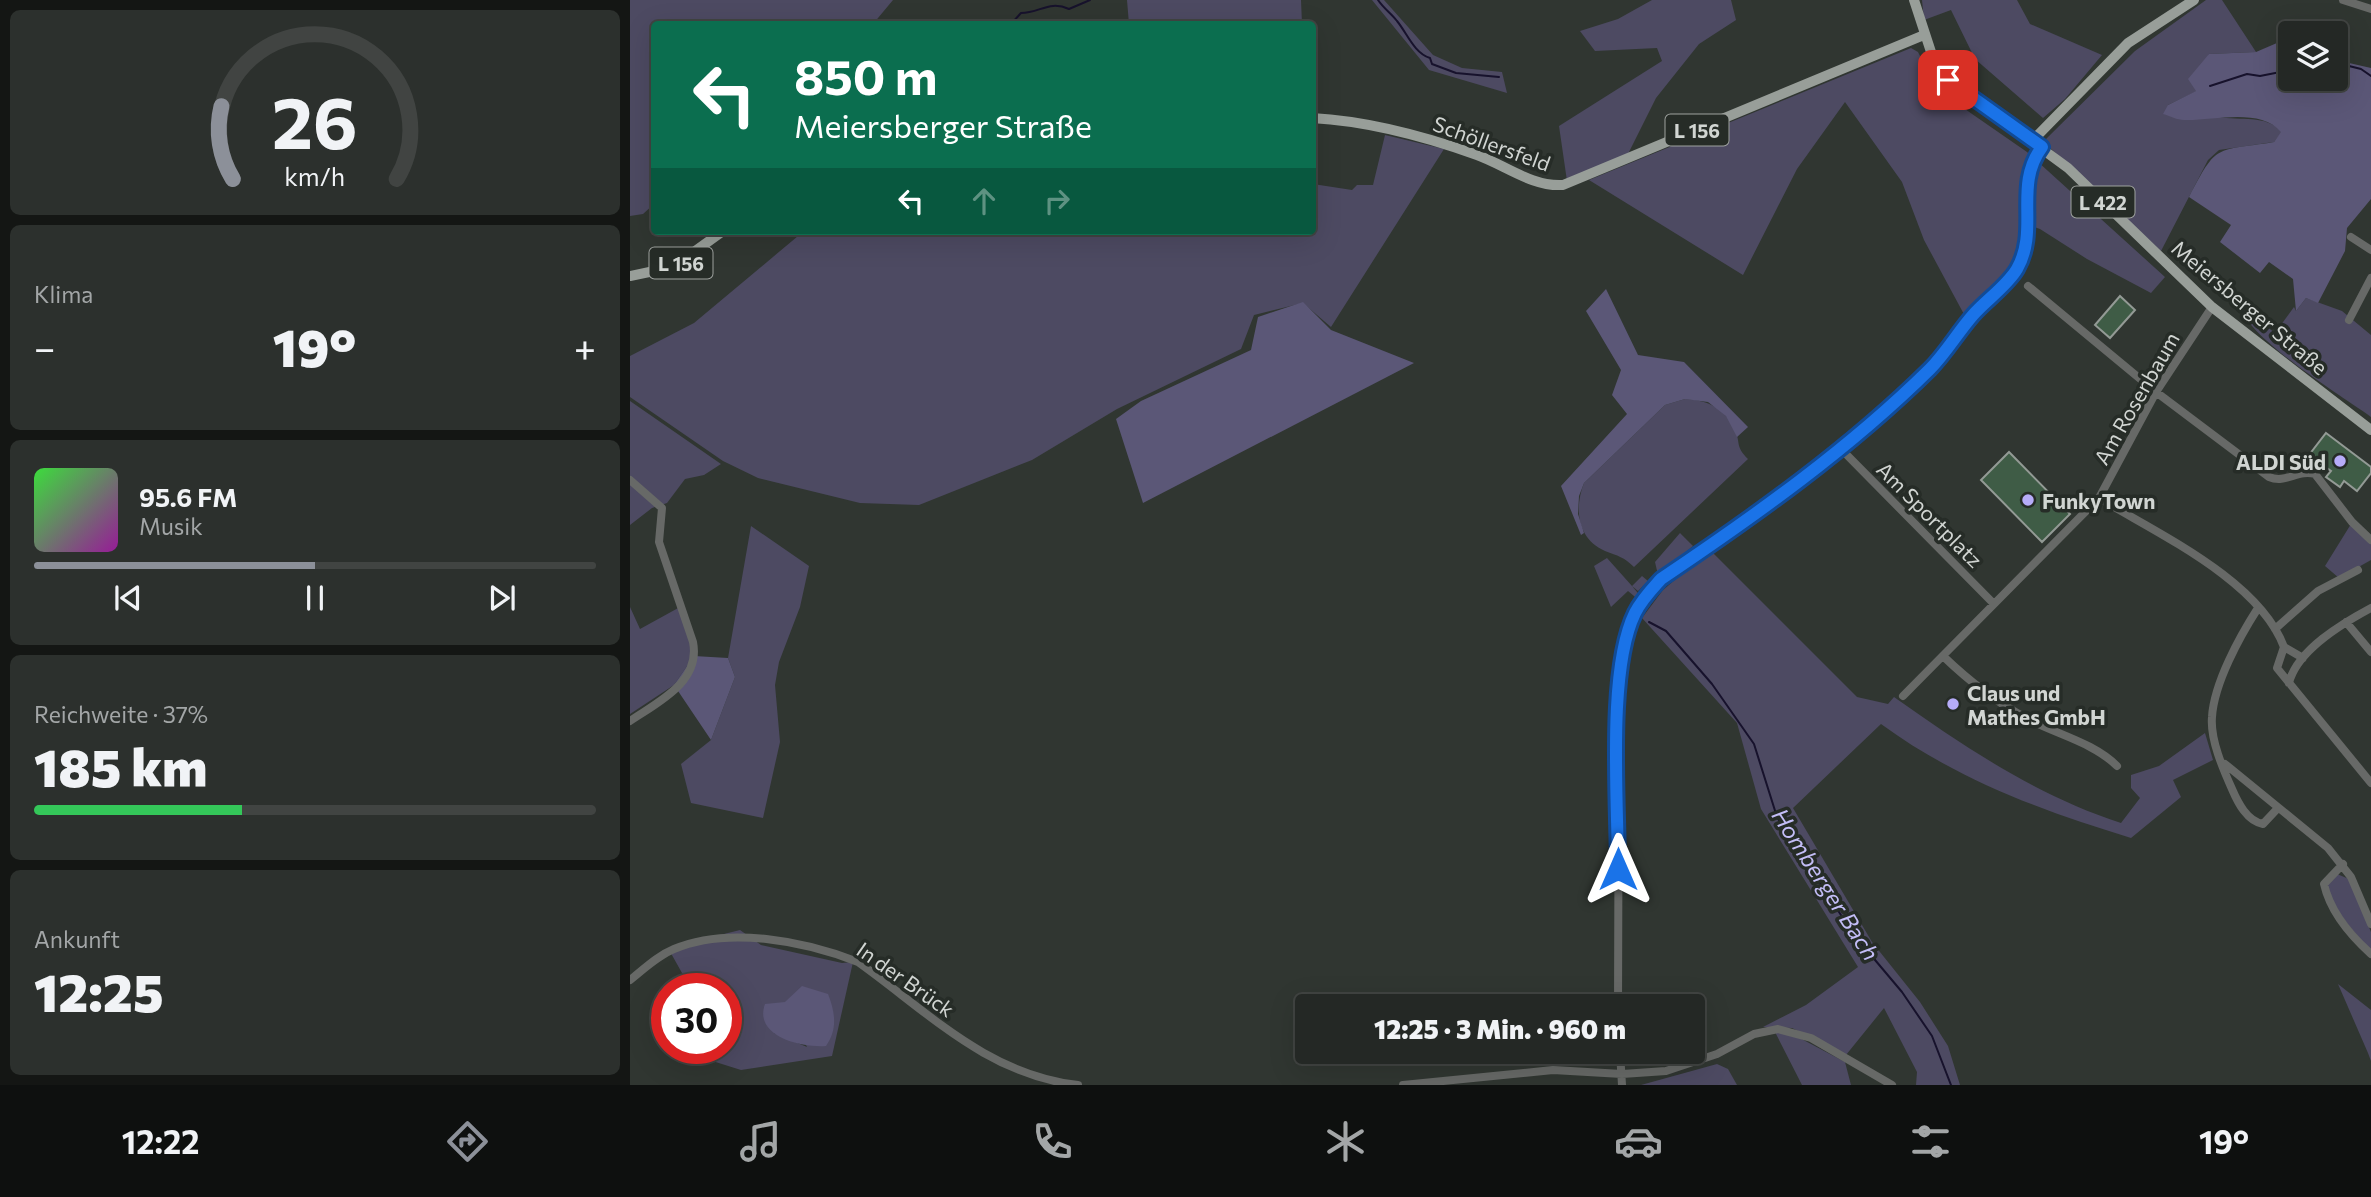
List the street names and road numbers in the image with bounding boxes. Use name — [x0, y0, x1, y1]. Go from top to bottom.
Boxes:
street label: Schöllersfeld — [1430, 110, 1554, 176]
road number: L 156 — [1666, 114, 1728, 146]
road number: L 422 — [2072, 186, 2134, 218]
street label: Meiersberger Straße — [2167, 235, 2333, 379]
road number: L 156 — [650, 247, 712, 278]
street label: Am Rosenbaum — [2088, 327, 2184, 469]
street label: Am Sportplatz — [1872, 456, 1988, 572]
street label: In der Brück — [853, 936, 959, 1022]

